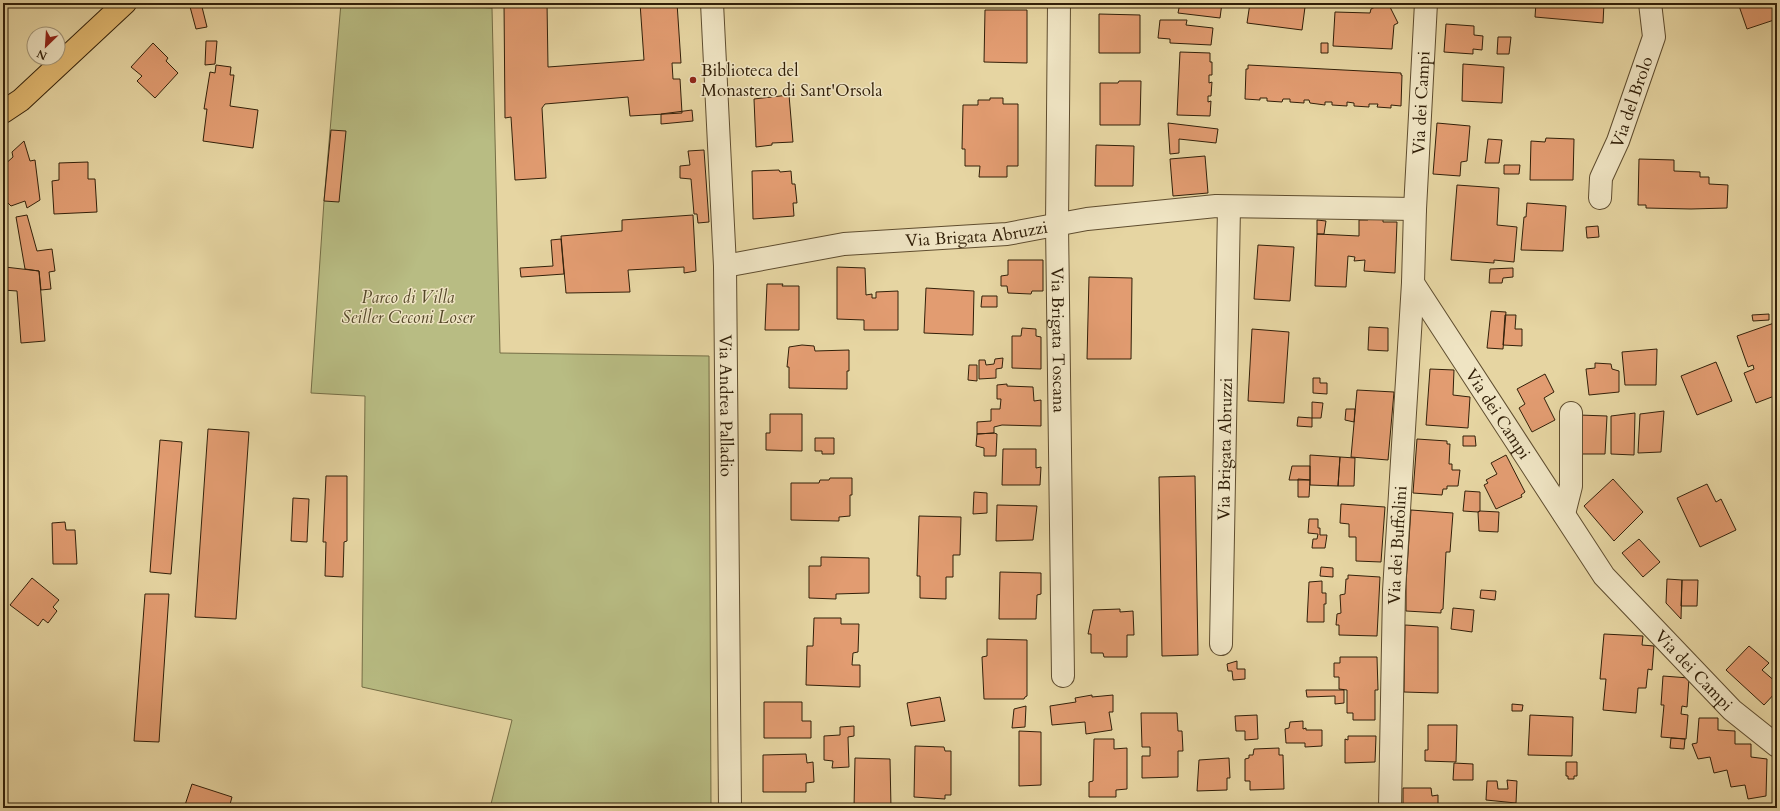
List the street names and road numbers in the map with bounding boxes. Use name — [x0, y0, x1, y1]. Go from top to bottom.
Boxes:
street label: Via dei Campi — [1407, 50, 1435, 155]
street label: Via del Brolo — [1605, 53, 1658, 152]
street label: Via Brigata Abruzzi — [905, 216, 1050, 252]
street label: Via Brigata Toscana — [1046, 267, 1071, 414]
street label: Via Andrea Palladio — [714, 334, 738, 477]
street label: Via dei Campi — [1460, 364, 1536, 464]
street label: Via Brigata Abruzzi — [1212, 377, 1238, 521]
street label: Via dei Buffolini — [1383, 485, 1412, 605]
street label: Via dei Campi — [1649, 625, 1738, 716]

